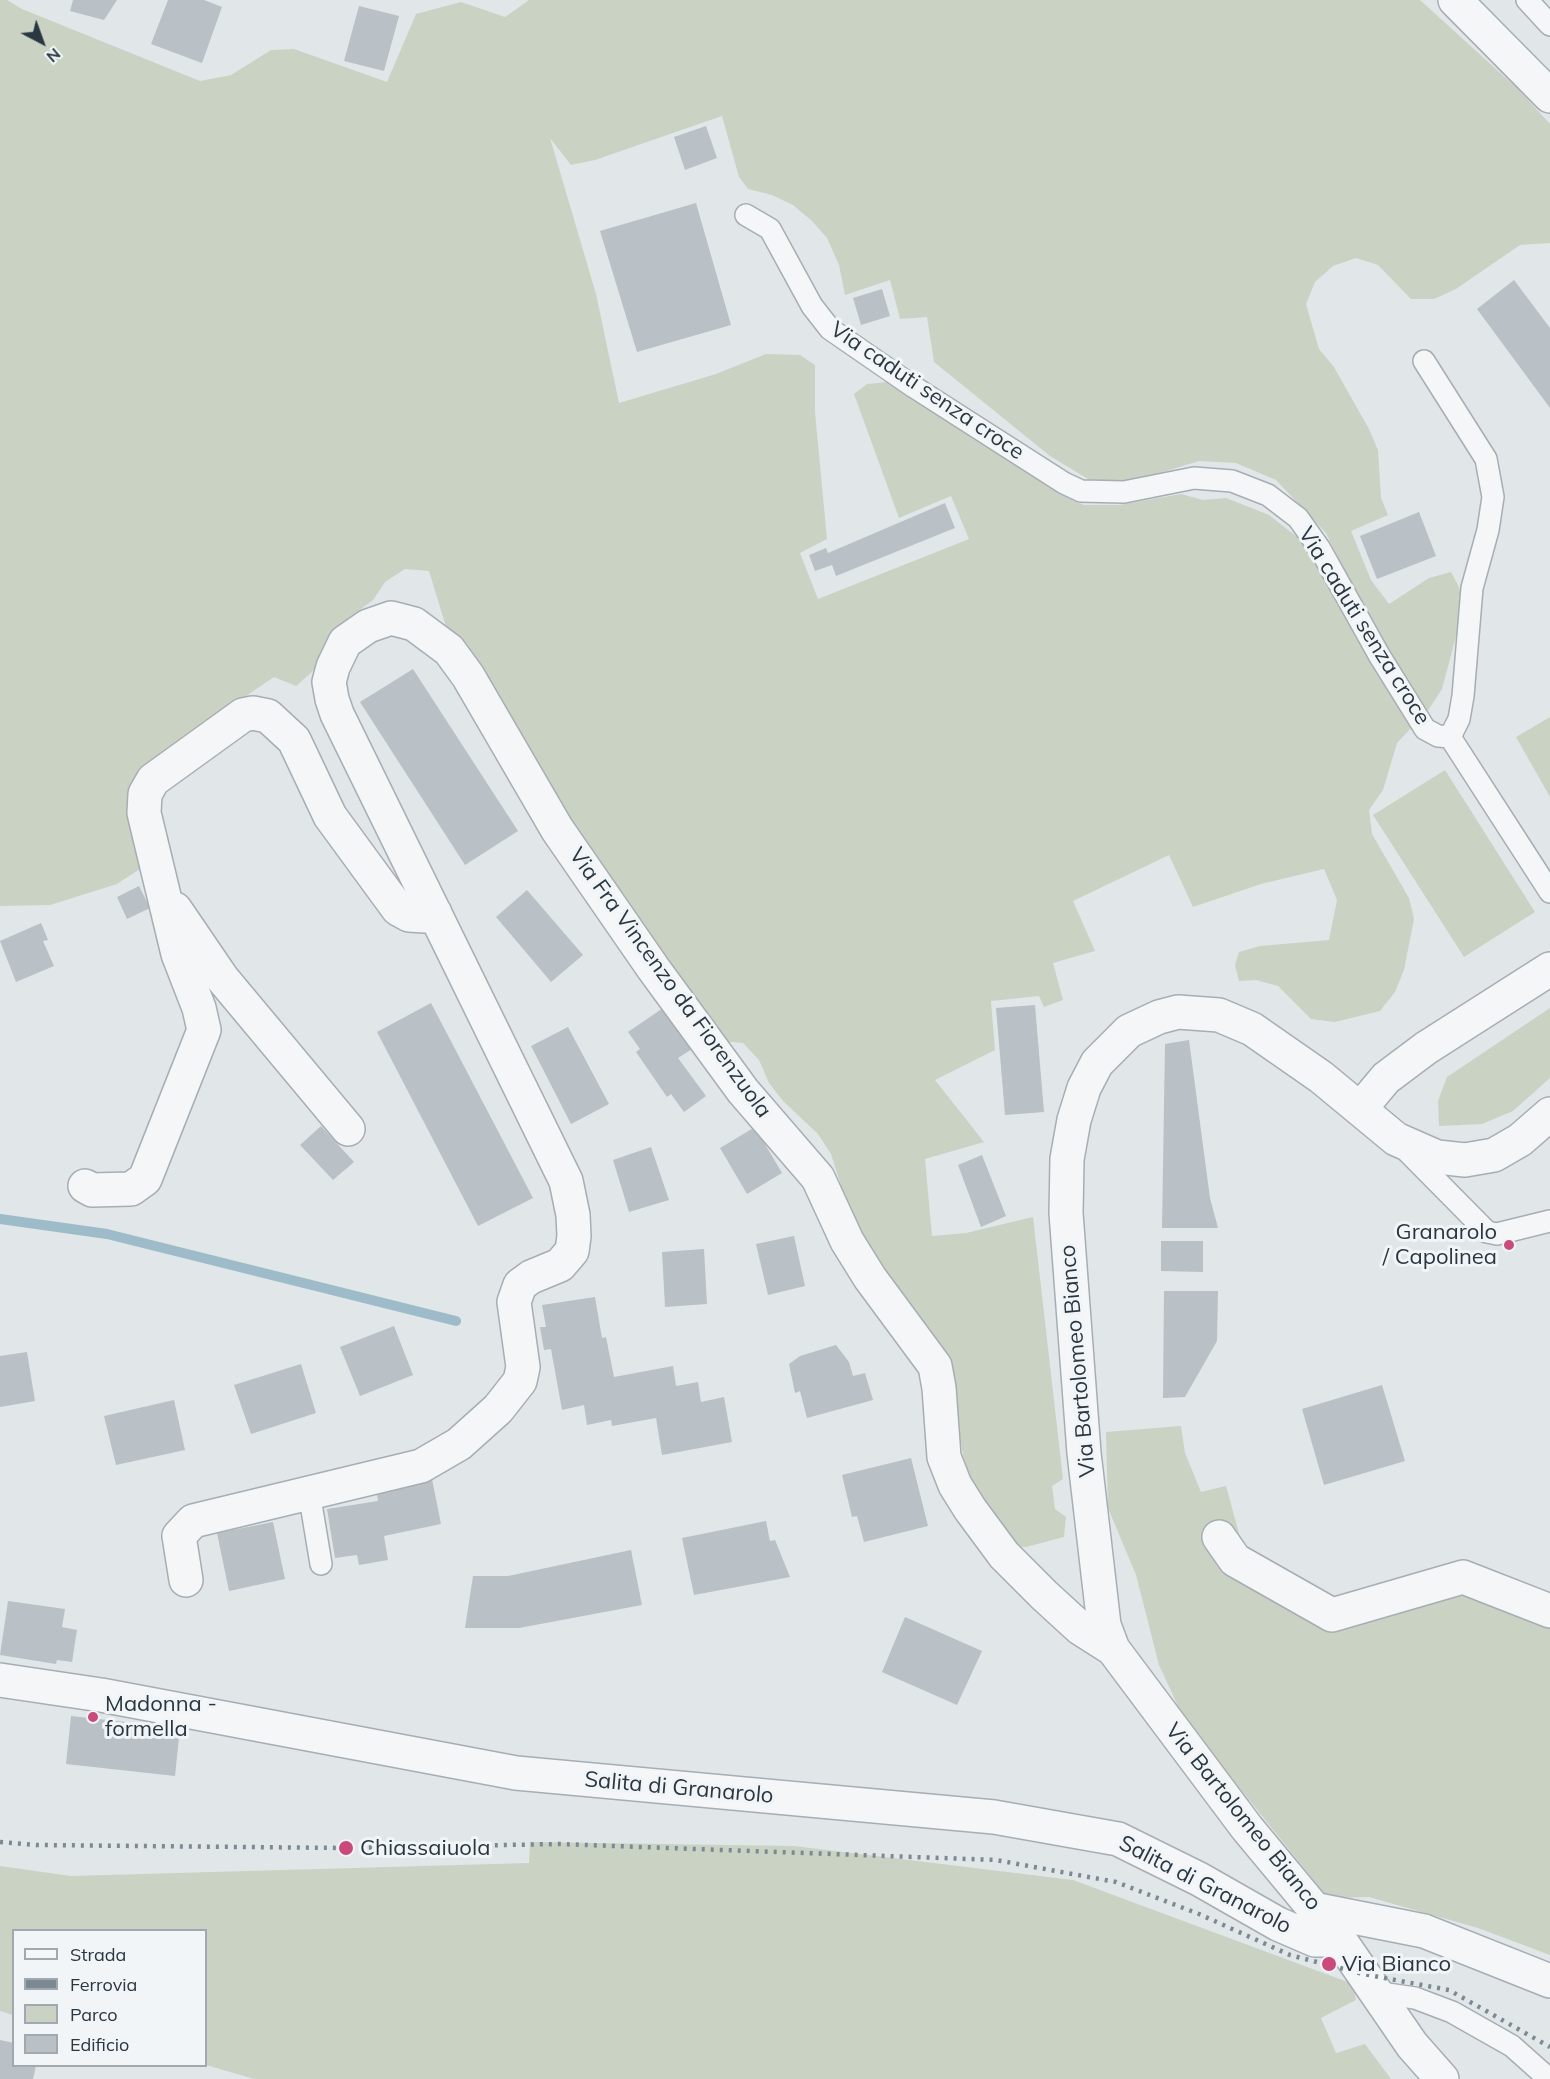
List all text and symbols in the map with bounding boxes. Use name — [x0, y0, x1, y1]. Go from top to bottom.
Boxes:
north arrow — [12, 12, 72, 72]
text: N — [43, 44, 65, 67]
street label: Via caduti senza croce — [825, 316, 1029, 466]
street label: Via caduti senza croce — [1292, 522, 1436, 730]
street label: Via Fra Vincenzo da Fiorenzuola — [563, 843, 777, 1123]
place label: Granarolo / Capolinea — [1383, 1219, 1497, 1270]
marker: Granarolo / Capolinea — [1502, 1238, 1516, 1252]
street label: Via Bartolomeo Bianco — [1055, 1244, 1101, 1478]
place label: Madonna - formella — [105, 1691, 217, 1742]
marker: Madonna - formella — [86, 1710, 100, 1724]
street label: Via Bartolomeo Bianco — [1159, 1718, 1327, 1916]
street label: Salita di Granarolo — [583, 1767, 775, 1809]
street label: Salita di Granarolo — [1115, 1830, 1295, 1940]
place label: Chiassaiuola — [360, 1835, 490, 1861]
marker: Chiassaiuola — [337, 1839, 355, 1857]
legend — [12, 1929, 207, 2067]
text: Strada — [70, 1943, 126, 1966]
place label: Via Bianco — [1342, 1951, 1451, 1977]
marker: Via Bianco — [1320, 1955, 1338, 1973]
text: Ferrovia — [70, 1973, 137, 1996]
text: Parco — [70, 2003, 118, 2026]
text: Edificio — [70, 2033, 129, 2056]

